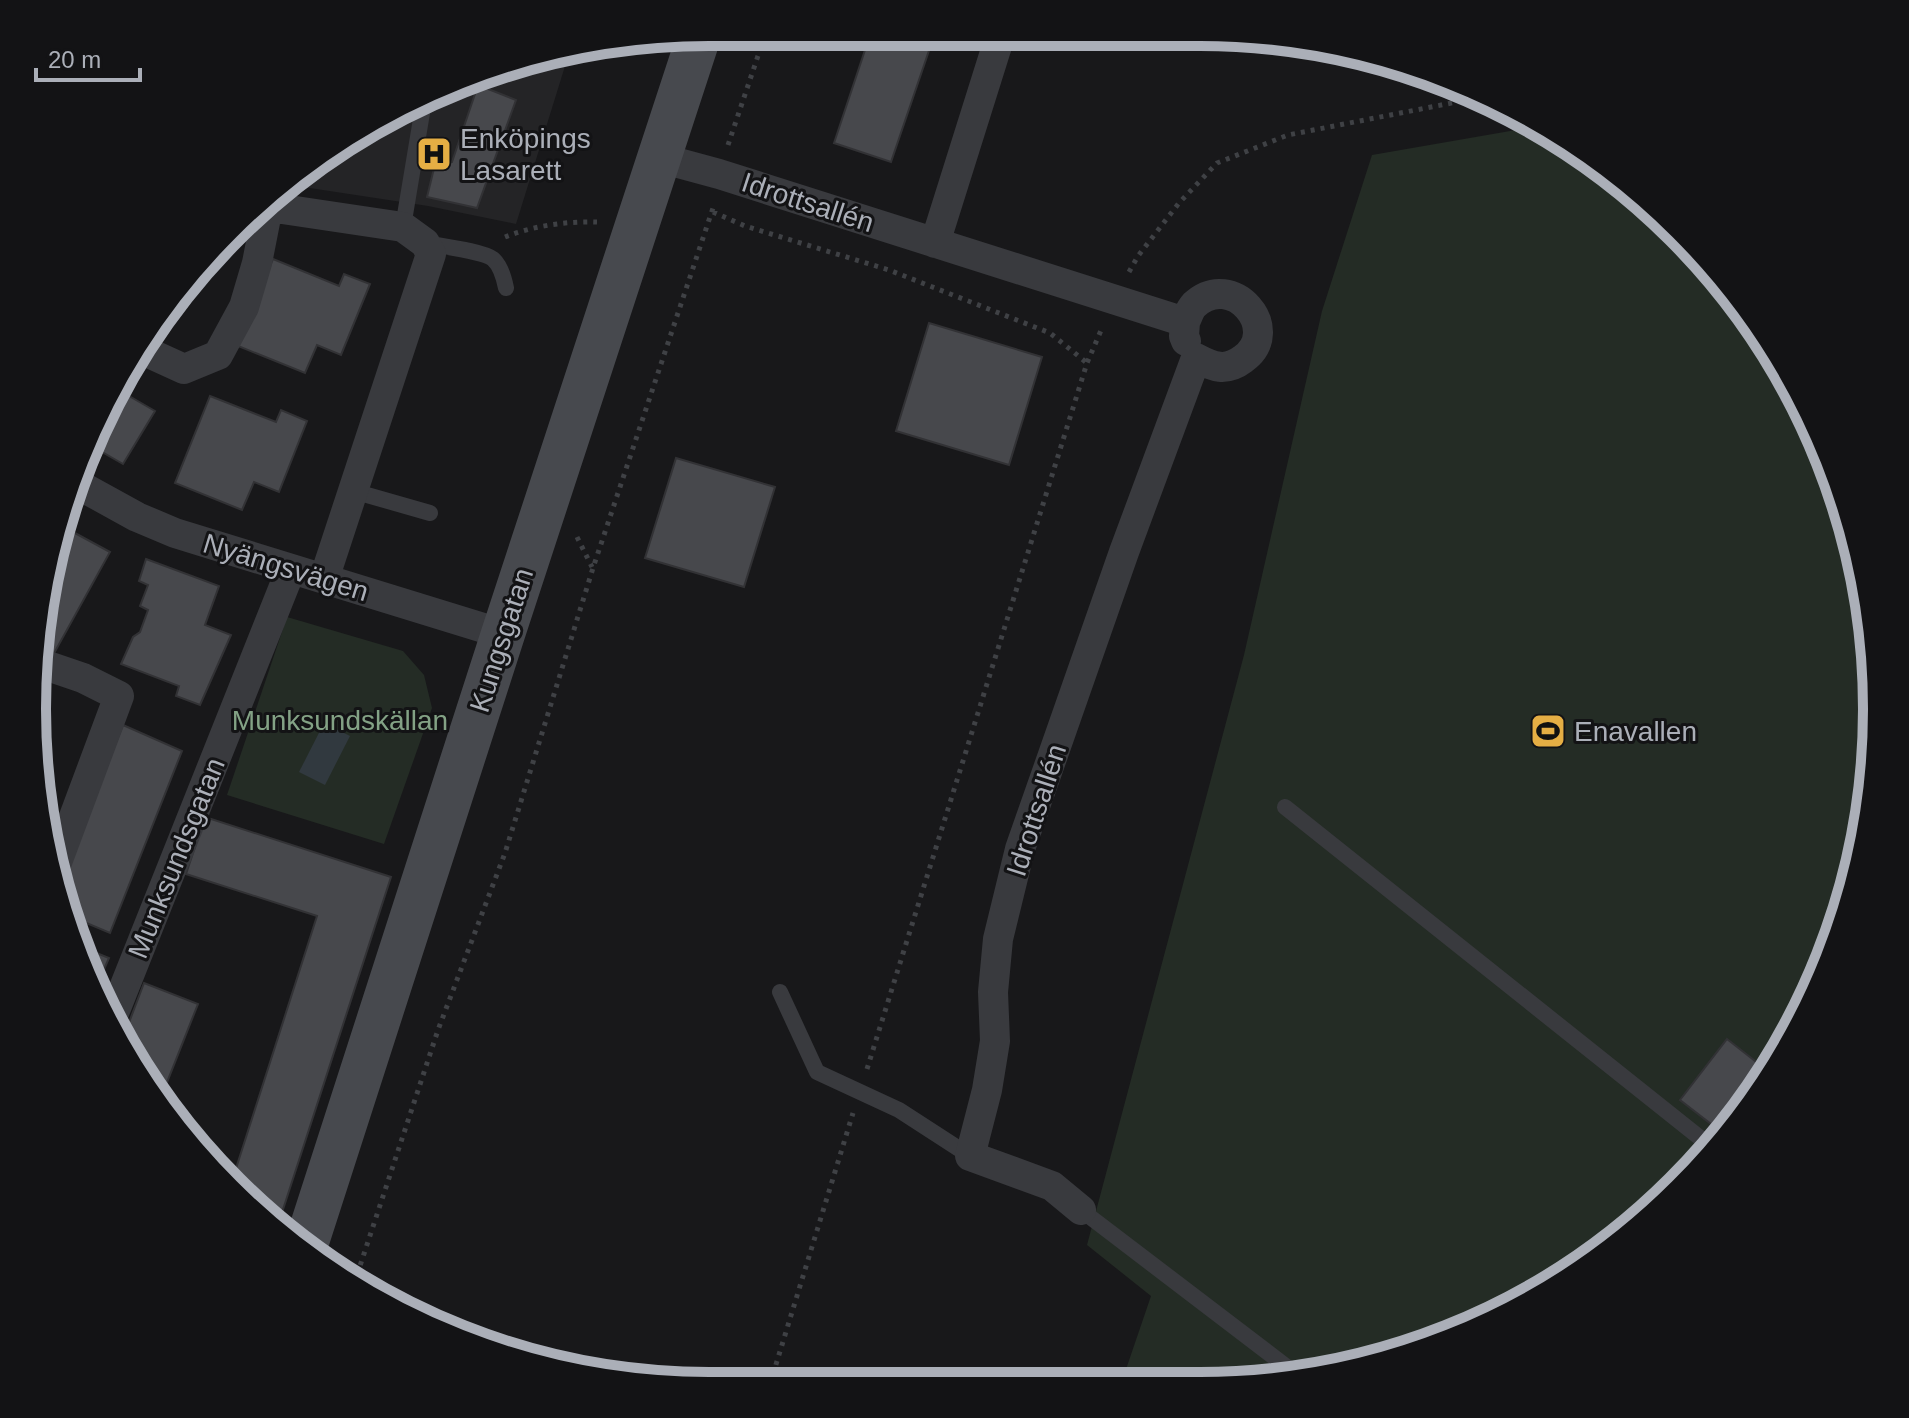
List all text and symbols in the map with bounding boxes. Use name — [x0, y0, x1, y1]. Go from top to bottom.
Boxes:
scale bar — [36, 32, 140, 82]
text: 20 m — [48, 46, 101, 73]
place label: Enköpings Lasarett — [460, 123, 591, 186]
hospital icon: Enköpings Lasarett — [415, 135, 453, 173]
street label: Idrottsallén — [738, 167, 878, 238]
street label: Nyängsvägen — [199, 528, 372, 607]
street label: Kungsgatan — [464, 564, 539, 716]
park label: Munksundskällan — [232, 705, 448, 736]
sports icon: Enavallen — [1529, 712, 1567, 750]
place label: Enavallen — [1574, 716, 1697, 747]
street label: Idrottsallén — [1001, 740, 1072, 880]
street label: Munksundsgatan — [122, 754, 231, 963]

